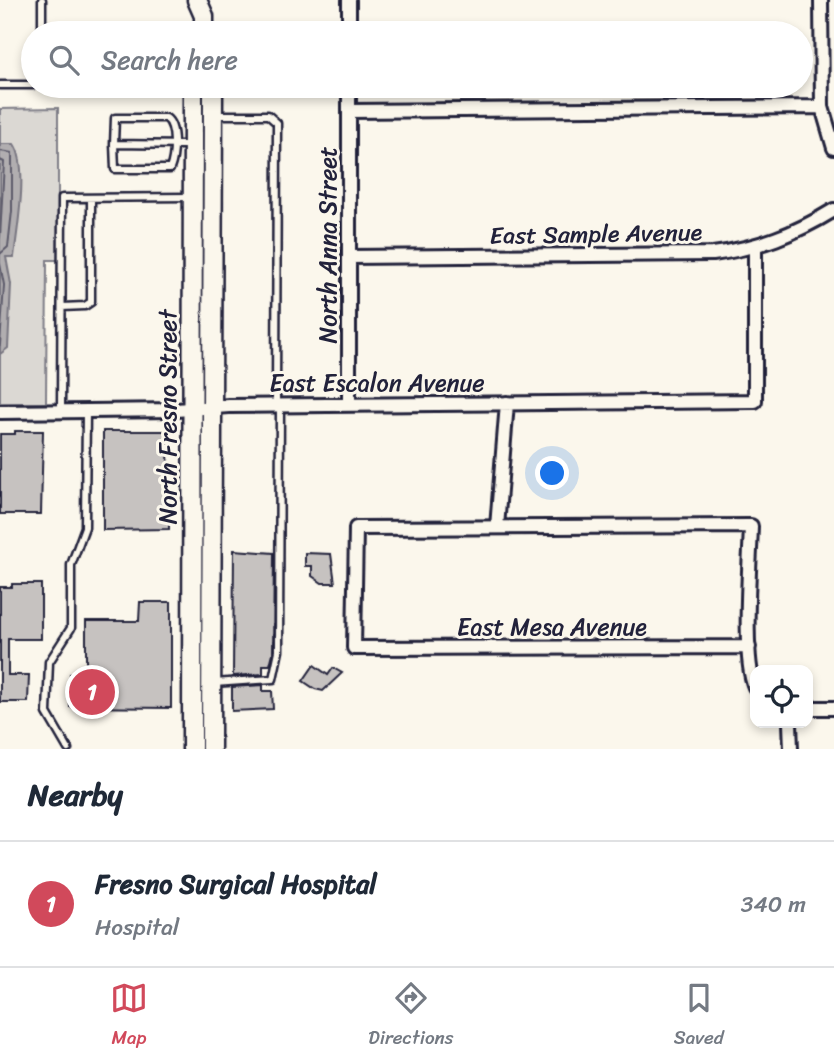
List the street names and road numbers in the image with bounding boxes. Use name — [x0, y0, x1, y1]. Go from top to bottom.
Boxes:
street label: North Anna Street — [307, 147, 349, 343]
street label: East Sample Avenue — [489, 211, 703, 257]
street label: North Fresno Street — [147, 308, 189, 524]
street label: East Escalon Avenue — [269, 362, 485, 404]
street label: East Mesa Avenue — [457, 606, 647, 648]

